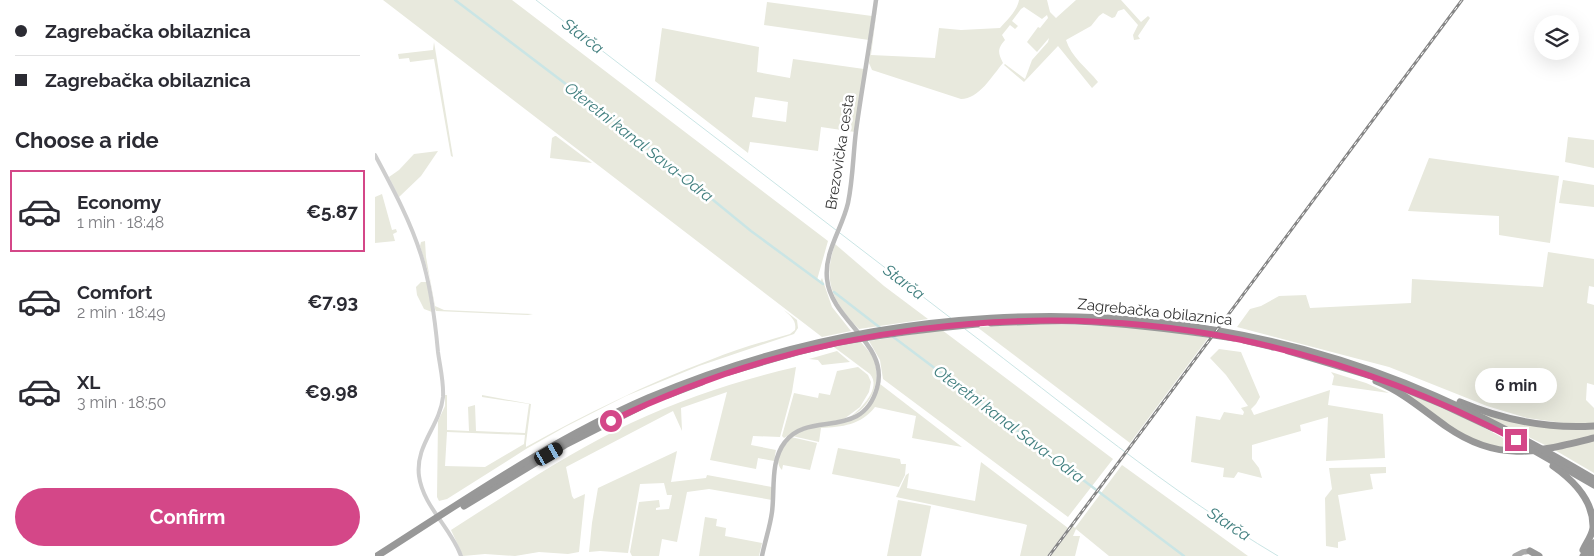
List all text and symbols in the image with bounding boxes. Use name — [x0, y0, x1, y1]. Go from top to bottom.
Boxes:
water label: Starča — [558, 14, 608, 58]
map controls — [1534, 15, 1579, 60]
button: layers — [1534, 15, 1579, 60]
text: Zagrebačka obilaznica — [45, 20, 251, 42]
text: Zagrebačka obilaznica — [45, 69, 251, 91]
water label: Oteretni kanal Sava-Odra — [561, 78, 717, 206]
street label: Brezovička cesta — [822, 93, 858, 211]
text: Choose a ride — [15, 127, 159, 153]
icon: car — [17, 189, 62, 234]
text: Economy — [77, 191, 161, 213]
text: €5.87 — [306, 200, 358, 222]
text: 1 min · 18:48 — [77, 213, 164, 232]
water label: Starča — [879, 260, 929, 304]
icon: car — [17, 279, 62, 324]
text: Comfort — [77, 281, 152, 303]
text: €7.93 — [307, 290, 358, 312]
street label: Zagrebačka obilaznica — [1077, 295, 1233, 329]
text: 2 min · 18:49 — [77, 303, 166, 322]
water label: Oteretni kanal Sava-Odra — [930, 361, 1088, 487]
callout: 6 min — [1475, 368, 1557, 402]
icon: car — [17, 369, 62, 414]
text: XL — [77, 371, 100, 393]
text: 6 min — [1495, 376, 1537, 395]
text: €9.98 — [305, 380, 358, 402]
text: 3 min · 18:50 — [77, 393, 166, 412]
route start — [600, 410, 622, 432]
route end — [1505, 429, 1527, 451]
car — [532, 440, 565, 468]
button: Confirm — [15, 488, 360, 546]
water label: Starča — [1203, 503, 1254, 545]

